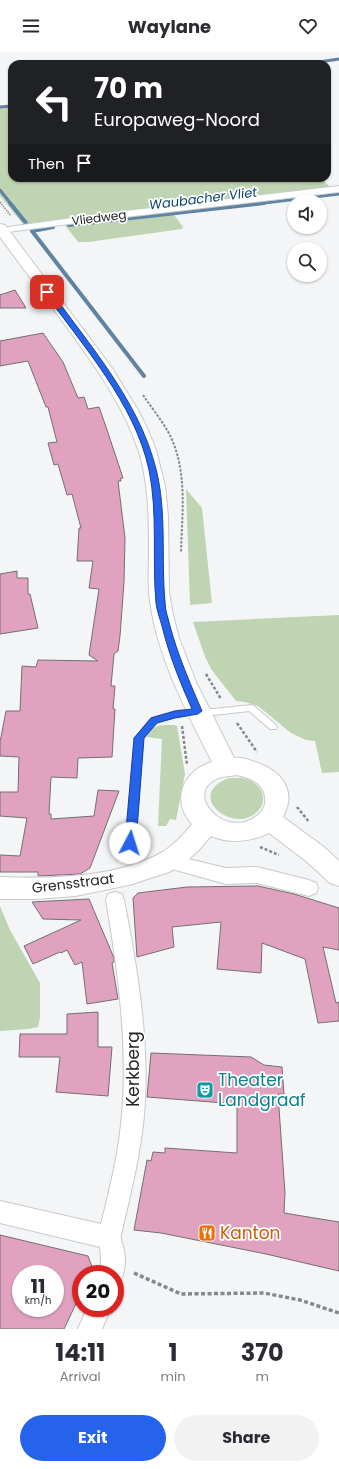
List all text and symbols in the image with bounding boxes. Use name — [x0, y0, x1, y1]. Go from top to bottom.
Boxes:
text: Waylane — [128, 14, 211, 39]
icon: menu — [20, 15, 42, 37]
icon: heart — [297, 15, 319, 37]
text: 70 m — [94, 69, 163, 108]
icon: left — [28, 76, 80, 128]
text: Europaweg-Noord — [94, 107, 260, 132]
icon: arrive — [73, 152, 95, 174]
text: Then — [28, 153, 65, 174]
water label: Waubacher Vliet — [148, 182, 258, 215]
map controls — [287, 194, 327, 282]
button: sound — [287, 194, 327, 234]
street label: Vliedweg — [71, 206, 127, 229]
button: search — [287, 242, 327, 282]
pin — [30, 275, 64, 309]
icon: arrive — [36, 281, 58, 303]
position arrow — [109, 822, 151, 864]
street label: Grensstraat — [31, 868, 115, 898]
street label: Kerkberg — [121, 1031, 145, 1107]
place label: Theater Landgraaf — [218, 1068, 306, 1112]
theatre icon: Theater Landgraaf — [195, 1080, 215, 1100]
place label: Kanton — [220, 1221, 281, 1245]
restaurant icon: Kanton — [197, 1223, 217, 1243]
speed limit sign: 20 — [72, 1265, 124, 1317]
text: 11 — [30, 1272, 46, 1300]
text: km/h — [25, 1293, 51, 1308]
text: 14:11 — [55, 1336, 105, 1369]
text: 1 — [169, 1336, 178, 1369]
text: 370 — [241, 1336, 284, 1369]
text: Arrival — [60, 1367, 101, 1386]
text: min — [161, 1367, 186, 1386]
text: m — [256, 1367, 269, 1386]
button: Exit — [20, 1415, 166, 1461]
button: Share — [174, 1415, 319, 1461]

